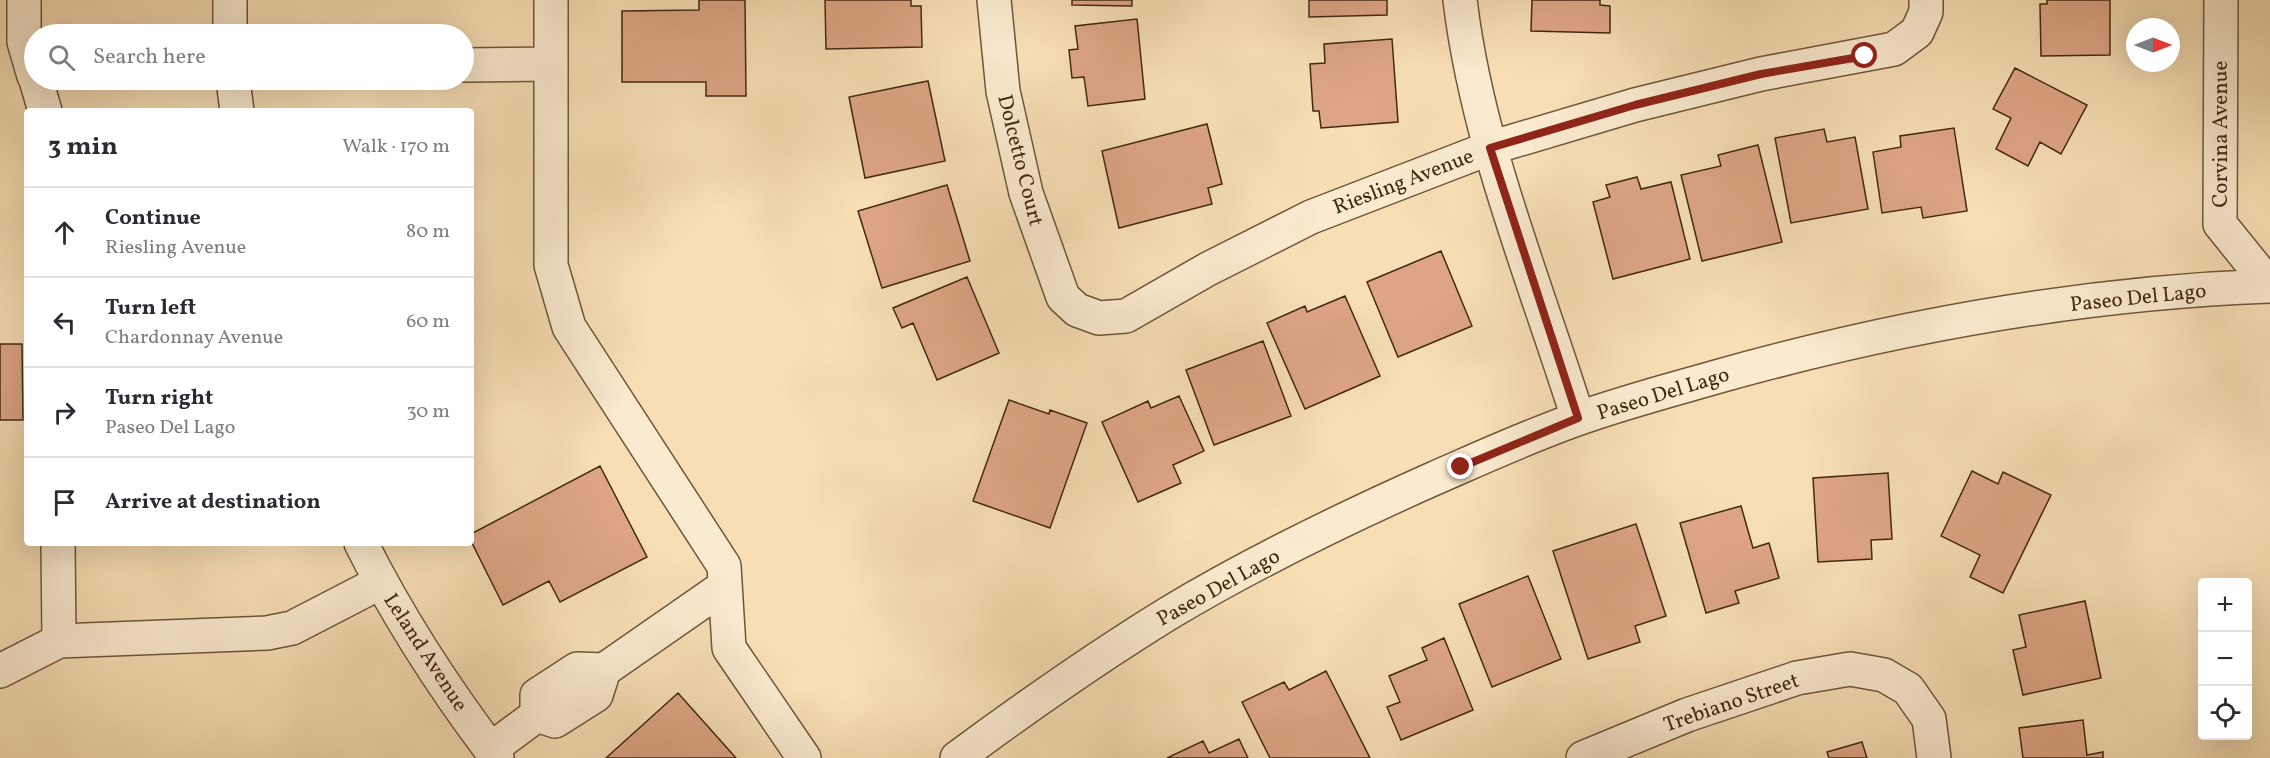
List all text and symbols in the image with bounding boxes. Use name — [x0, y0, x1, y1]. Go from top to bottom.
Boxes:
north arrow — [2126, 18, 2180, 72]
search box — [24, 24, 474, 90]
icon: search — [45, 41, 78, 74]
text: Search here — [93, 42, 206, 73]
route start — [1851, 42, 1877, 68]
street label: Corvina Avenue — [2207, 60, 2236, 207]
street label: Dolcetto Court — [989, 92, 1050, 229]
text: 3 min — [48, 129, 118, 165]
text: Walk · 170 m — [342, 133, 450, 161]
street label: Riesling Avenue — [1329, 142, 1478, 223]
text: Continue — [105, 203, 201, 234]
icon: ahead — [48, 216, 81, 249]
text: 80 m — [406, 218, 450, 246]
text: Riesling Avenue — [105, 234, 246, 262]
street label: Paseo Del Lago — [2069, 277, 2208, 320]
text: Turn left — [105, 293, 196, 324]
icon: left — [48, 306, 81, 339]
text: 60 m — [406, 308, 450, 336]
text: Chardonnay Avenue — [105, 324, 283, 352]
street label: Paseo Del Lago — [1594, 361, 1733, 428]
text: Turn right — [105, 383, 213, 414]
icon: right — [48, 396, 81, 429]
text: 30 m — [406, 398, 450, 426]
text: Paseo Del Lago — [105, 414, 235, 442]
route end — [1447, 453, 1473, 479]
icon: arrive — [48, 486, 81, 519]
text: Arrive at destination — [105, 487, 321, 518]
street label: Paseo Del Lago — [1152, 542, 1286, 634]
map controls — [2198, 578, 2252, 740]
button: + — [2198, 578, 2252, 632]
street label: Leland Avenue — [376, 588, 474, 718]
button: − — [2198, 632, 2252, 686]
street label: Trebiano Street — [1660, 667, 1803, 740]
button: locate — [2198, 686, 2252, 740]

